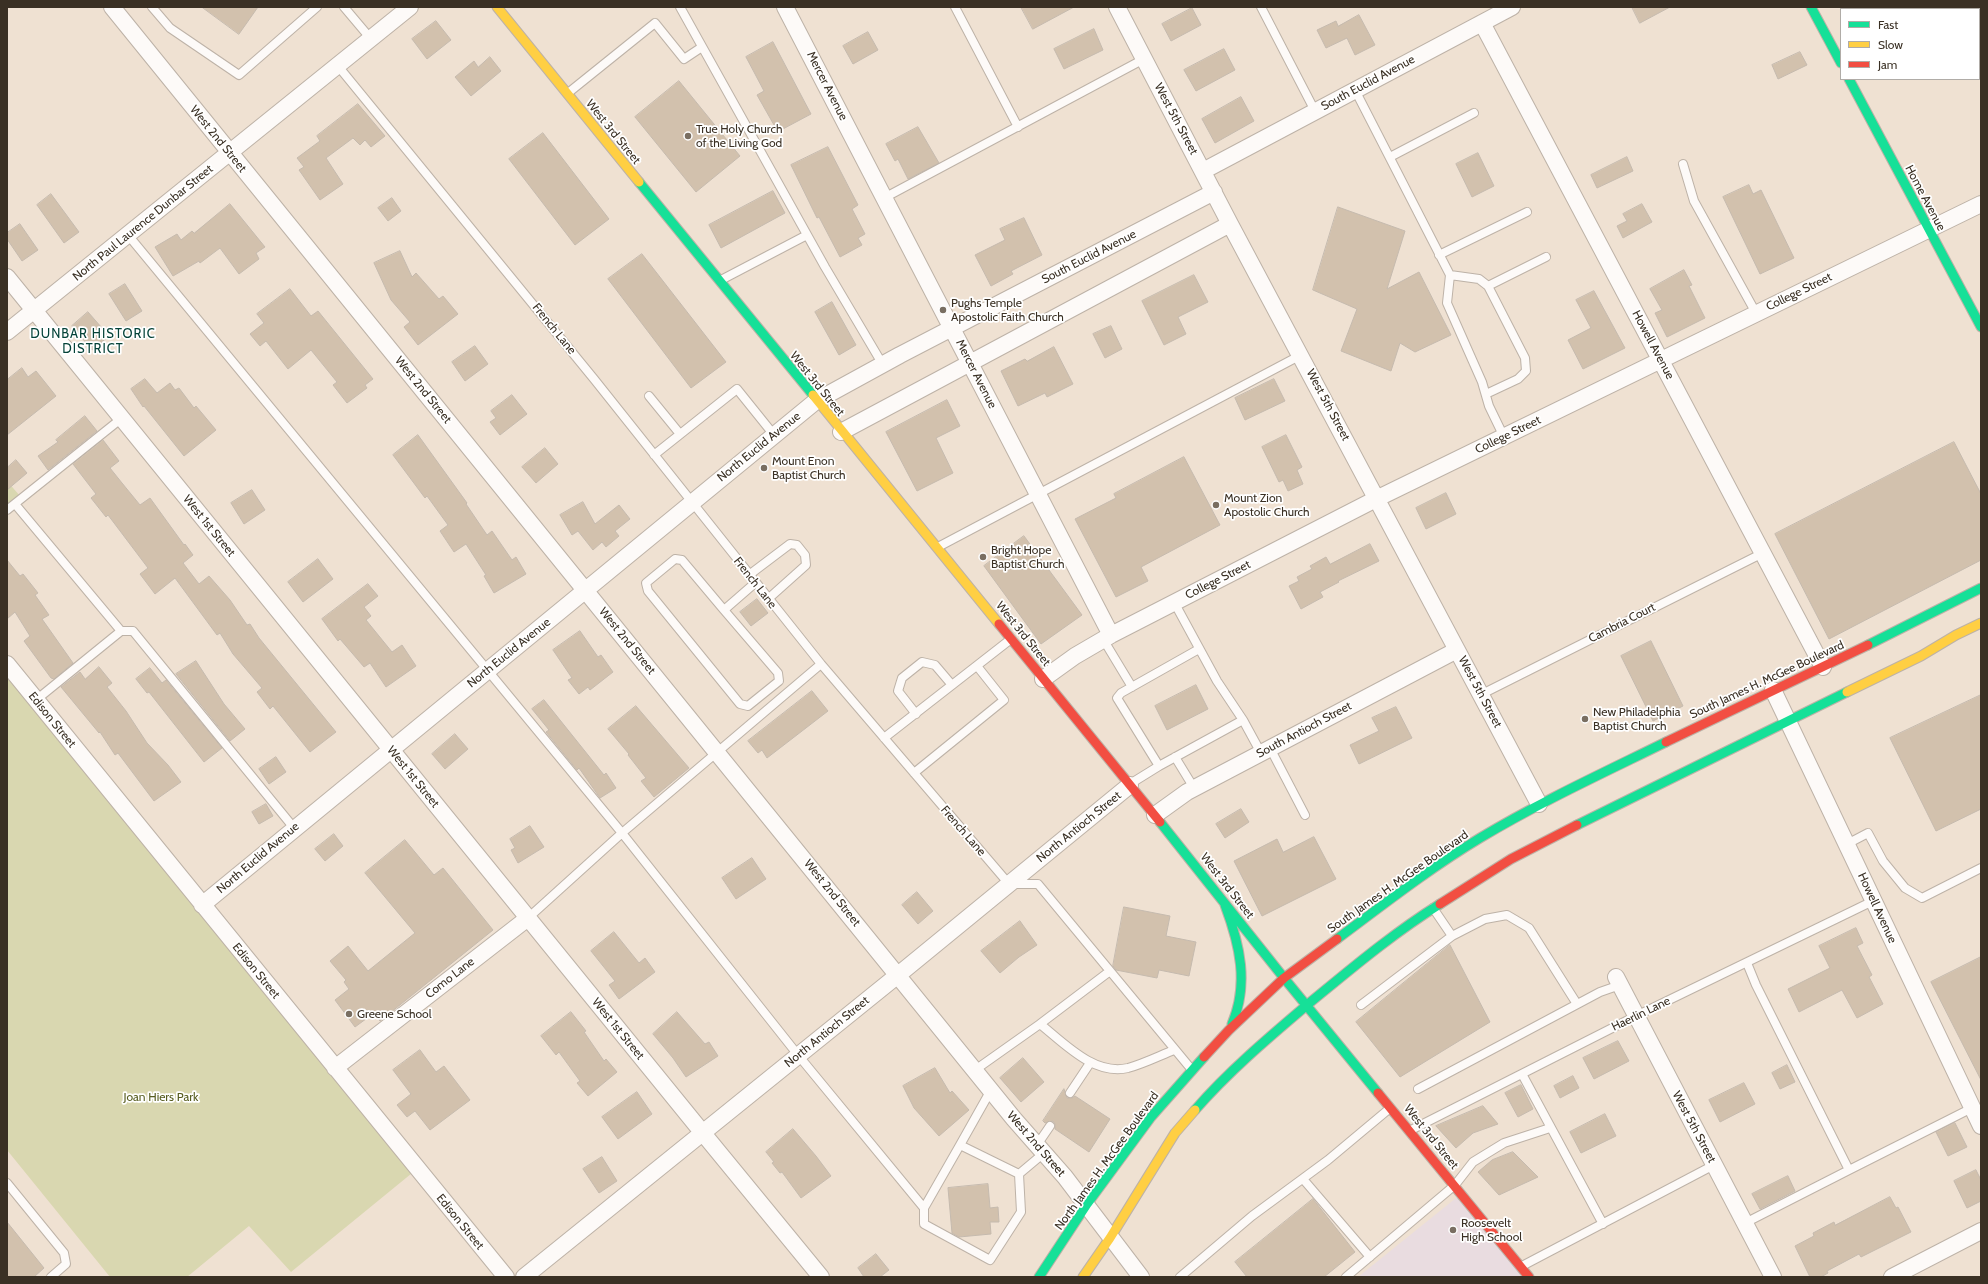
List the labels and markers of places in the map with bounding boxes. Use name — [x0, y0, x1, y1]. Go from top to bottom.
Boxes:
place label: True Holy Church of the Living God — [696, 122, 782, 150]
marker: True Holy Church of the Living God — [683, 131, 693, 141]
place label: Pughs Temple Apostolic Faith Church — [951, 296, 1064, 324]
marker: Pughs Temple Apostolic Faith Church — [938, 305, 948, 315]
place label: Mount Enon Baptist Church — [772, 454, 846, 482]
marker: Mount Enon Baptist Church — [759, 463, 769, 473]
place label: Mount Zion Apostolic Church — [1224, 491, 1310, 519]
marker: Mount Zion Apostolic Church — [1211, 500, 1221, 510]
place label: Bright Hope Baptist Church — [991, 543, 1065, 571]
marker: Bright Hope Baptist Church — [978, 552, 988, 562]
place label: New Philadelphia Baptist Church — [1593, 705, 1680, 733]
marker: New Philadelphia Baptist Church — [1580, 714, 1590, 724]
place label: Greene School — [357, 1007, 431, 1021]
marker: Greene School — [344, 1009, 354, 1019]
place label: Roosevelt High School — [1461, 1216, 1522, 1244]
marker: Roosevelt High School — [1448, 1225, 1458, 1235]

